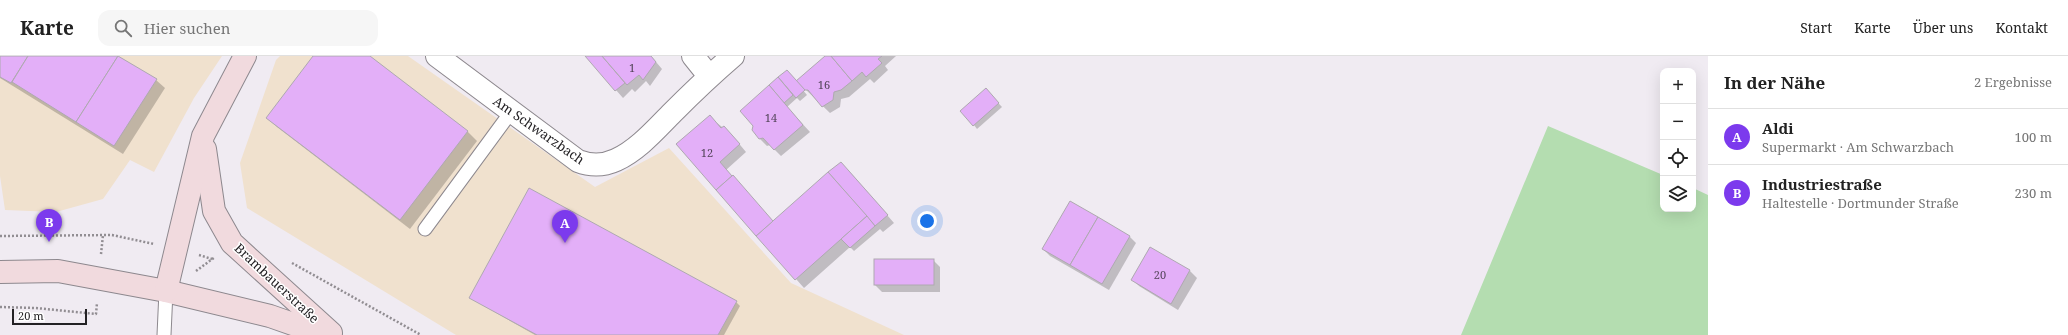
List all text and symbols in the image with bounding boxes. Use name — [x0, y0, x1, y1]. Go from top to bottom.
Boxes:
search box — [98, 10, 378, 46]
text: Karte — [20, 15, 74, 41]
icon: search — [112, 17, 134, 39]
text: Hier suchen — [144, 18, 230, 38]
text: Start — [1800, 18, 1832, 37]
text: Karte — [1854, 18, 1891, 37]
text: Über uns — [1913, 18, 1973, 37]
text: Kontakt — [1995, 18, 2048, 37]
house number: 1 — [629, 60, 635, 75]
map controls — [1660, 68, 1696, 212]
button: + — [1660, 68, 1696, 104]
text: In der Nähe — [1724, 71, 1825, 94]
text: 2 Ergebnisse — [1974, 73, 2052, 91]
house number: 16 — [818, 77, 830, 92]
street label: Am Schwarzbach — [490, 92, 588, 168]
button: − — [1660, 104, 1696, 140]
house number: 14 — [765, 110, 777, 125]
text: Aldi — [1762, 118, 1794, 138]
text: A — [1732, 128, 1742, 146]
text: 100 m — [2015, 128, 2052, 146]
text: Supermarkt · Am Schwarzbach — [1762, 138, 1954, 156]
button: locate — [1660, 140, 1696, 176]
house number: 12 — [701, 145, 713, 160]
text: Industriestraße — [1762, 174, 1882, 194]
button: layers — [1660, 176, 1696, 212]
text: B — [1733, 184, 1741, 202]
text: 230 m — [2015, 184, 2052, 202]
text: Haltestelle · Dortmunder Straße — [1762, 194, 1959, 212]
pin: B — [36, 209, 62, 242]
pin: A — [552, 210, 578, 243]
your location — [917, 211, 937, 231]
street label: Brambauerstraße — [231, 239, 323, 327]
house number: 20 — [1154, 267, 1166, 282]
scale bar — [12, 307, 87, 326]
text: 20 m — [18, 308, 44, 323]

